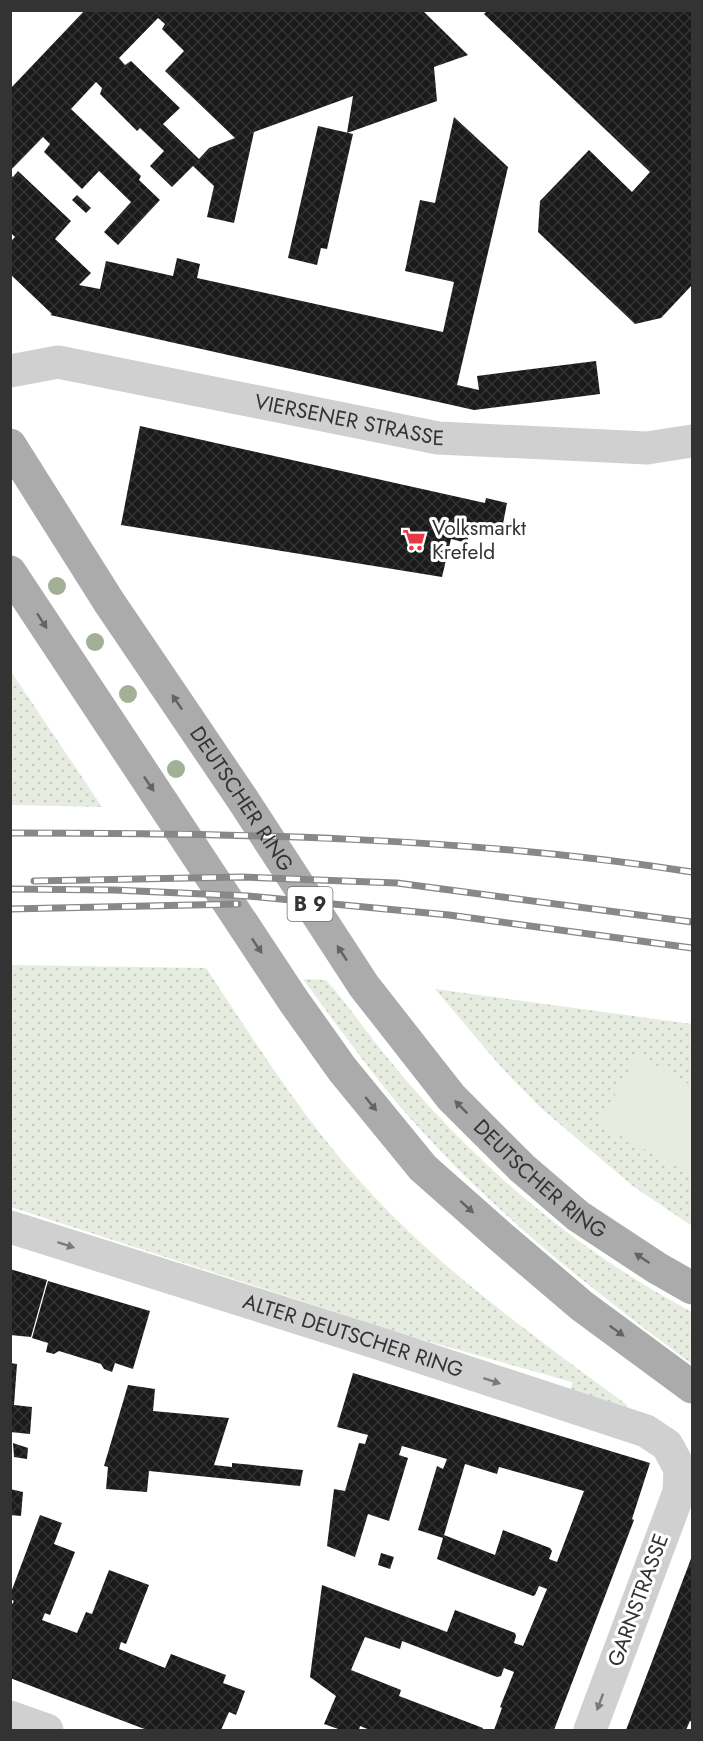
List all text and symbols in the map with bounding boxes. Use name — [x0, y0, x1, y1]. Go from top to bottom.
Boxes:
street label: VIERSENER STRASSE — [252, 387, 445, 453]
place label: Volksmarkt Krefeld — [432, 513, 526, 567]
supermarket icon: Volksmarkt Krefeld — [401, 527, 427, 553]
one-way arrow — [37, 612, 48, 629]
one-way arrow — [171, 694, 182, 710]
street label: DEUTSCHER RING — [182, 720, 301, 878]
one-way arrow — [143, 775, 155, 791]
road number: B 9 — [288, 887, 332, 921]
one-way arrow — [251, 938, 263, 954]
one-way arrow — [336, 944, 347, 961]
one-way arrow — [364, 1096, 377, 1111]
one-way arrow — [454, 1099, 468, 1114]
street label: DEUTSCHER RING — [467, 1113, 613, 1246]
one-way arrow — [459, 1200, 474, 1213]
one-way arrow — [57, 1240, 75, 1250]
one-way arrow — [634, 1253, 650, 1264]
street label: ALTER DEUTSCHER RING — [239, 1286, 467, 1385]
one-way arrow — [609, 1325, 624, 1337]
one-way arrow — [483, 1376, 501, 1386]
street label: GARNSTRASSE — [600, 1530, 676, 1670]
one-way arrow — [595, 1693, 605, 1711]

